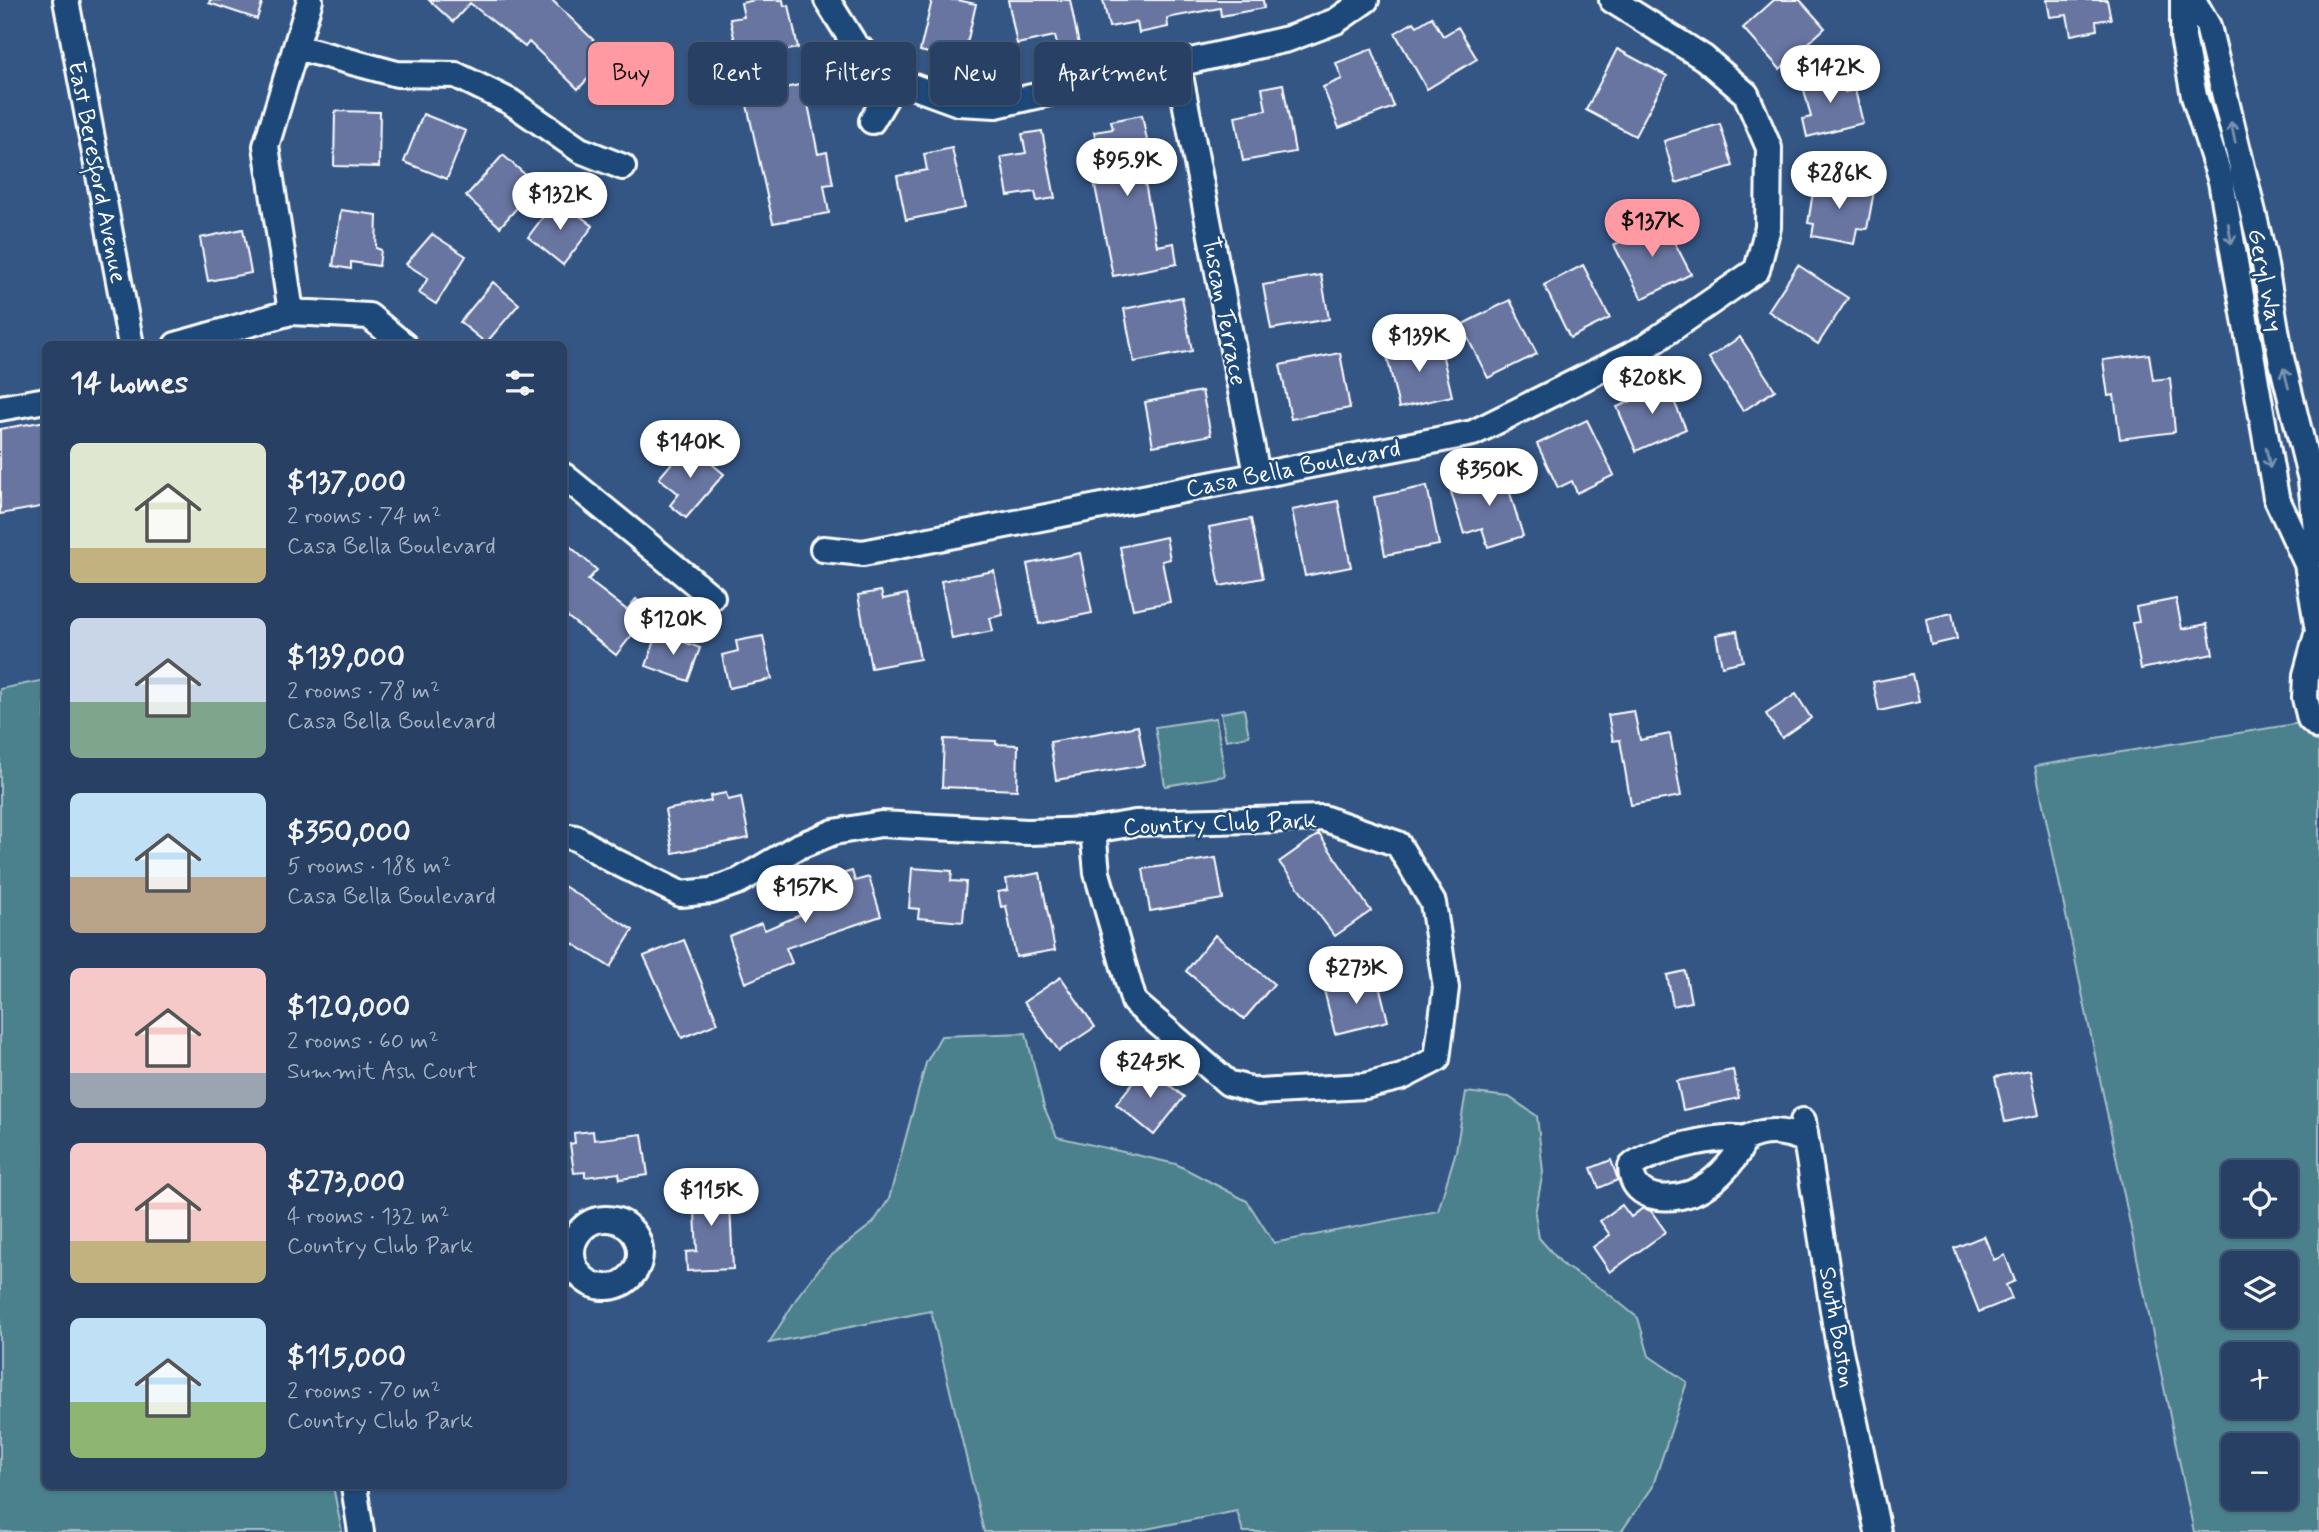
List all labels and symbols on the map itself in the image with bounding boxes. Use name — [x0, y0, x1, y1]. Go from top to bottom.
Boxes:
pin: $142K — [1781, 46, 1879, 105]
street label: East Beresford Avenue — [58, 59, 133, 287]
one-way arrow — [2225, 121, 2239, 144]
pin: $95.9K — [1070, 138, 1184, 198]
pin: $286K — [1790, 152, 1888, 211]
pin: $132K — [511, 173, 609, 232]
pin: $137K — [1603, 200, 1701, 259]
one-way arrow — [2224, 222, 2237, 245]
street label: Geryl Way — [2239, 226, 2290, 335]
street label: Tuscan Terrace — [1194, 234, 1253, 388]
pin: $139K — [1370, 314, 1468, 374]
pin: $208K — [1603, 356, 1701, 416]
one-way arrow — [2279, 368, 2292, 390]
pin: $140K — [641, 420, 739, 480]
street label: Casa Bella Boulevard — [1183, 433, 1403, 505]
one-way arrow — [2261, 446, 2275, 469]
pin: $350K — [1440, 448, 1538, 508]
pin: $120K — [624, 598, 722, 657]
street label: Country Club Park — [1122, 806, 1318, 843]
pin: $157K — [756, 866, 854, 925]
pin: $273K — [1307, 946, 1405, 1006]
pin: $245K — [1101, 1040, 1199, 1100]
pin: $115K — [662, 1168, 760, 1228]
street label: South Boston — [1811, 1264, 1862, 1390]

